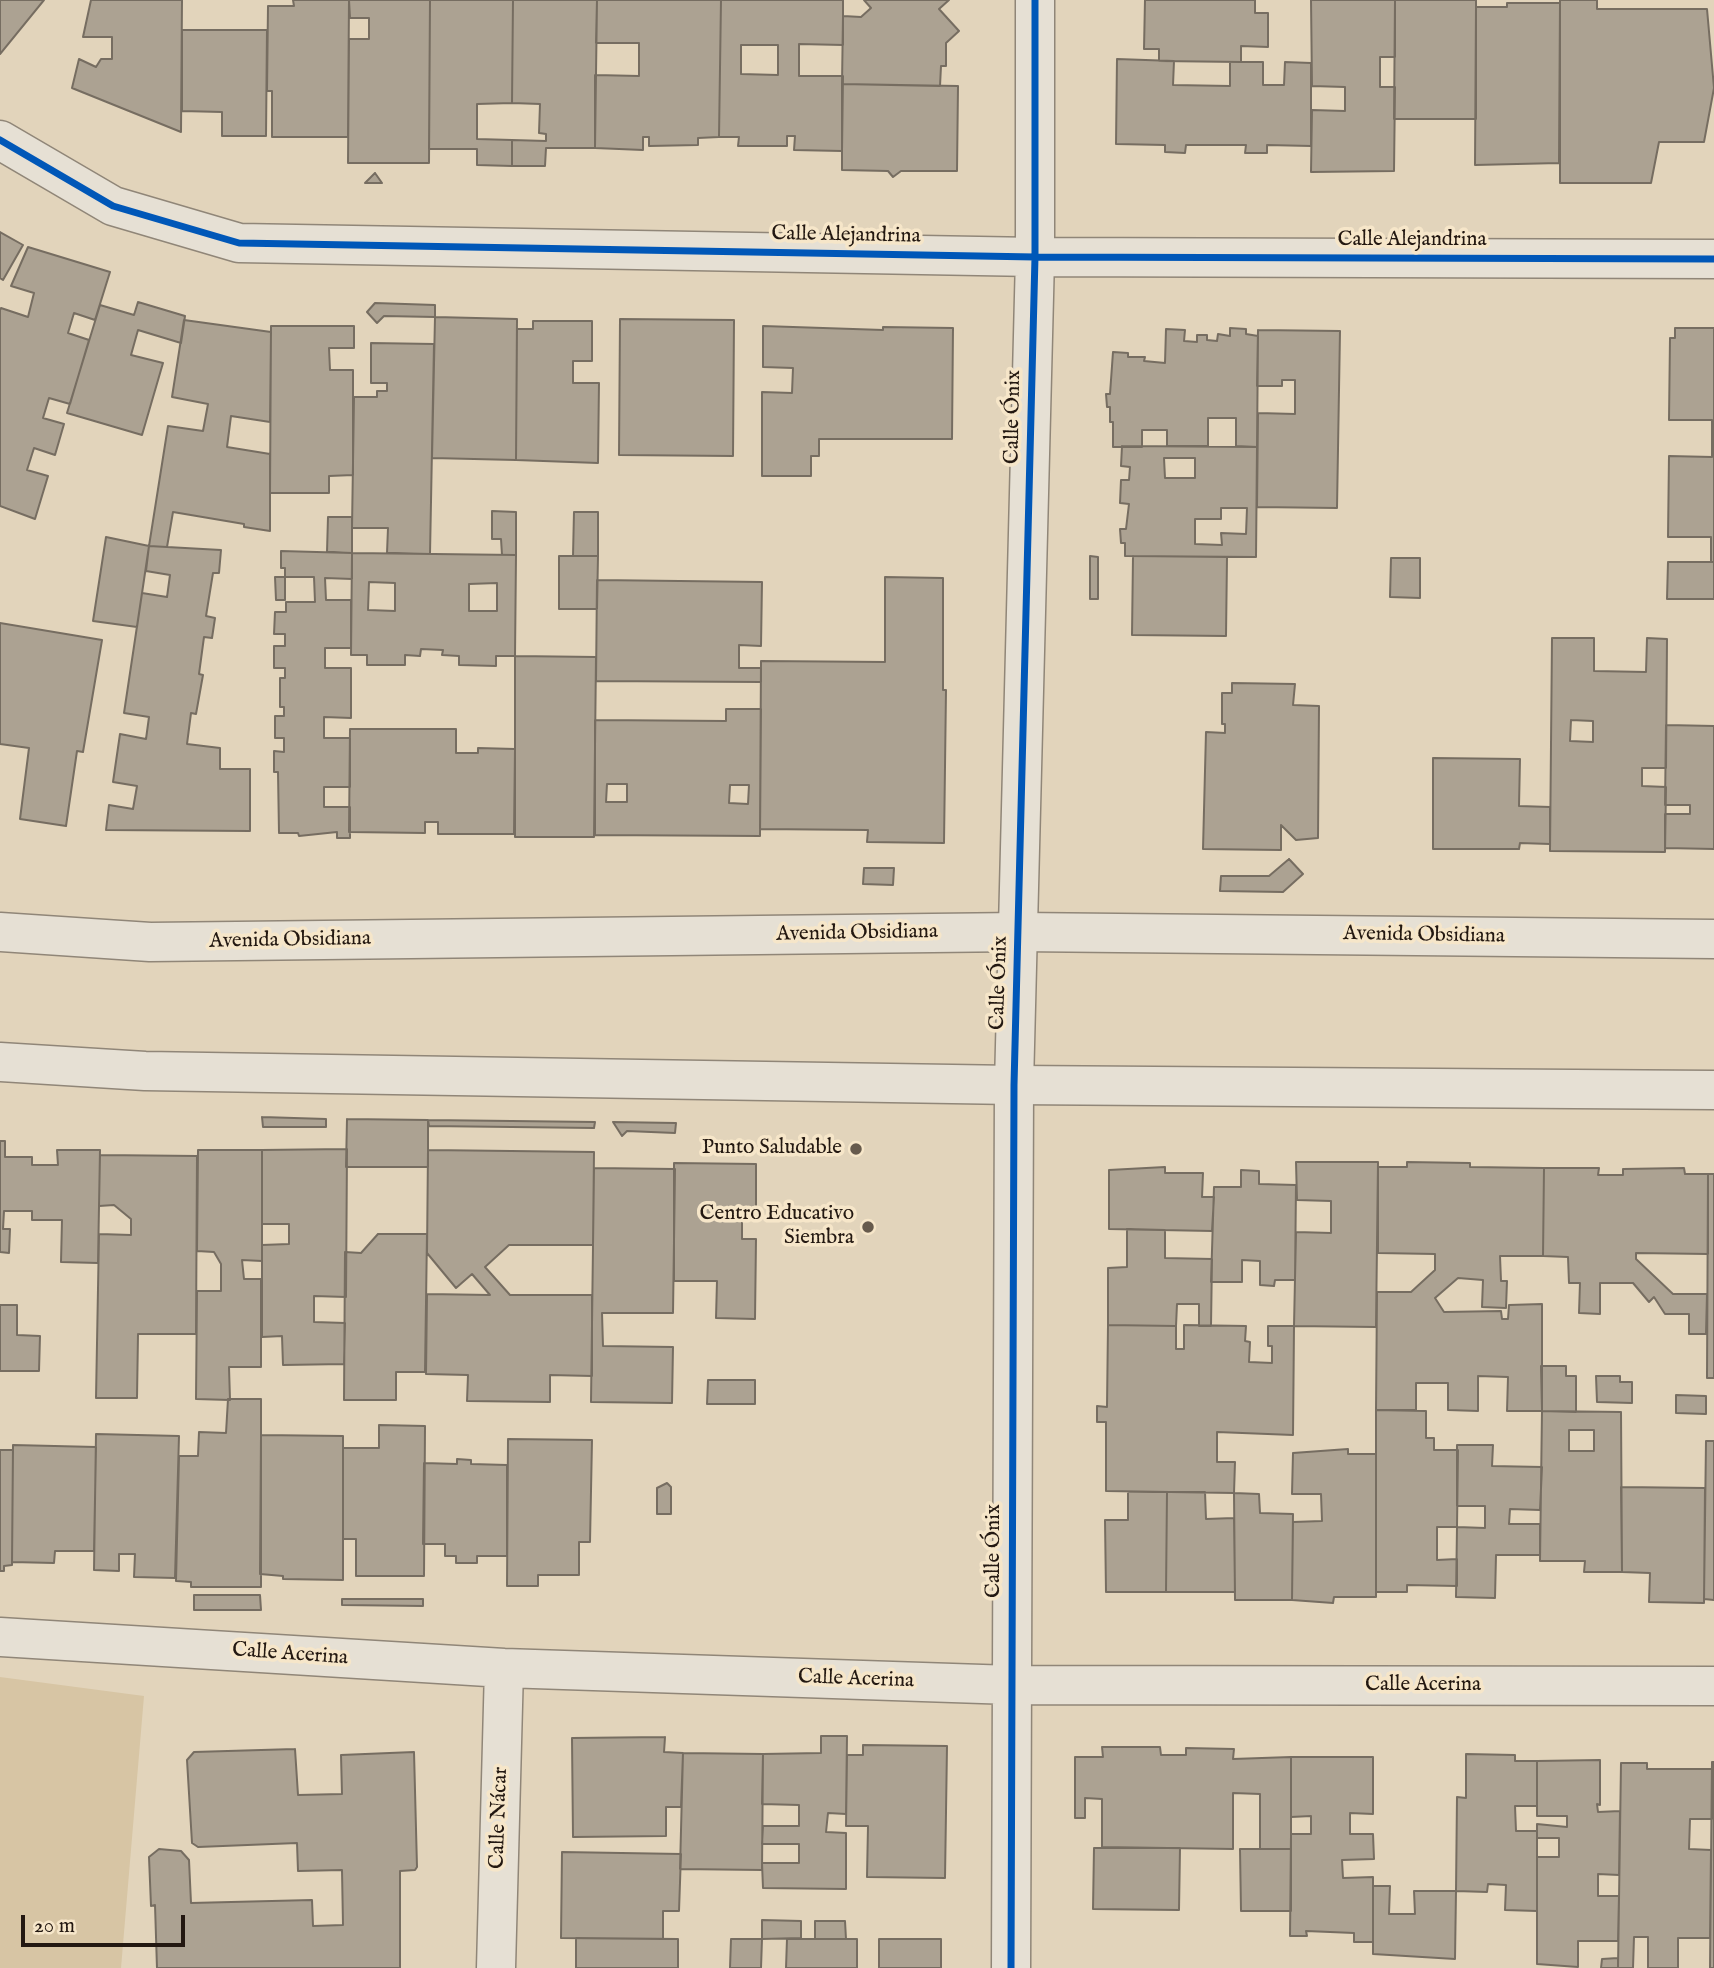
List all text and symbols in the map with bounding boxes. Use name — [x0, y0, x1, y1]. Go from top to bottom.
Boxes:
street label: Calle Alejandrina — [771, 222, 921, 250]
street label: Calle Alejandrina — [1337, 228, 1487, 254]
street label: Calle Ónix — [1001, 370, 1027, 464]
street label: Avenida Obsidiana — [776, 920, 938, 948]
street label: Avenida Obsidiana — [1343, 922, 1505, 950]
street label: Avenida Obsidiana — [209, 927, 371, 955]
street label: Calle Ónix — [986, 936, 1014, 1030]
place label: Punto Saludable — [702, 1136, 842, 1162]
marker: Punto Saludable — [848, 1141, 864, 1157]
place label: Centro Educativo Siembra — [700, 1202, 854, 1252]
marker: Centro Educativo Siembra — [860, 1219, 876, 1235]
street label: Calle Ónix — [982, 1504, 1008, 1598]
street label: Calle Acerina — [231, 1638, 349, 1672]
street label: Calle Acerina — [798, 1665, 914, 1695]
street label: Calle Acerina — [1365, 1673, 1481, 1699]
street label: Calle Nácar — [486, 1767, 514, 1869]
scale bar — [24, 1902, 189, 1946]
text: 20 m — [34, 1913, 75, 1940]

